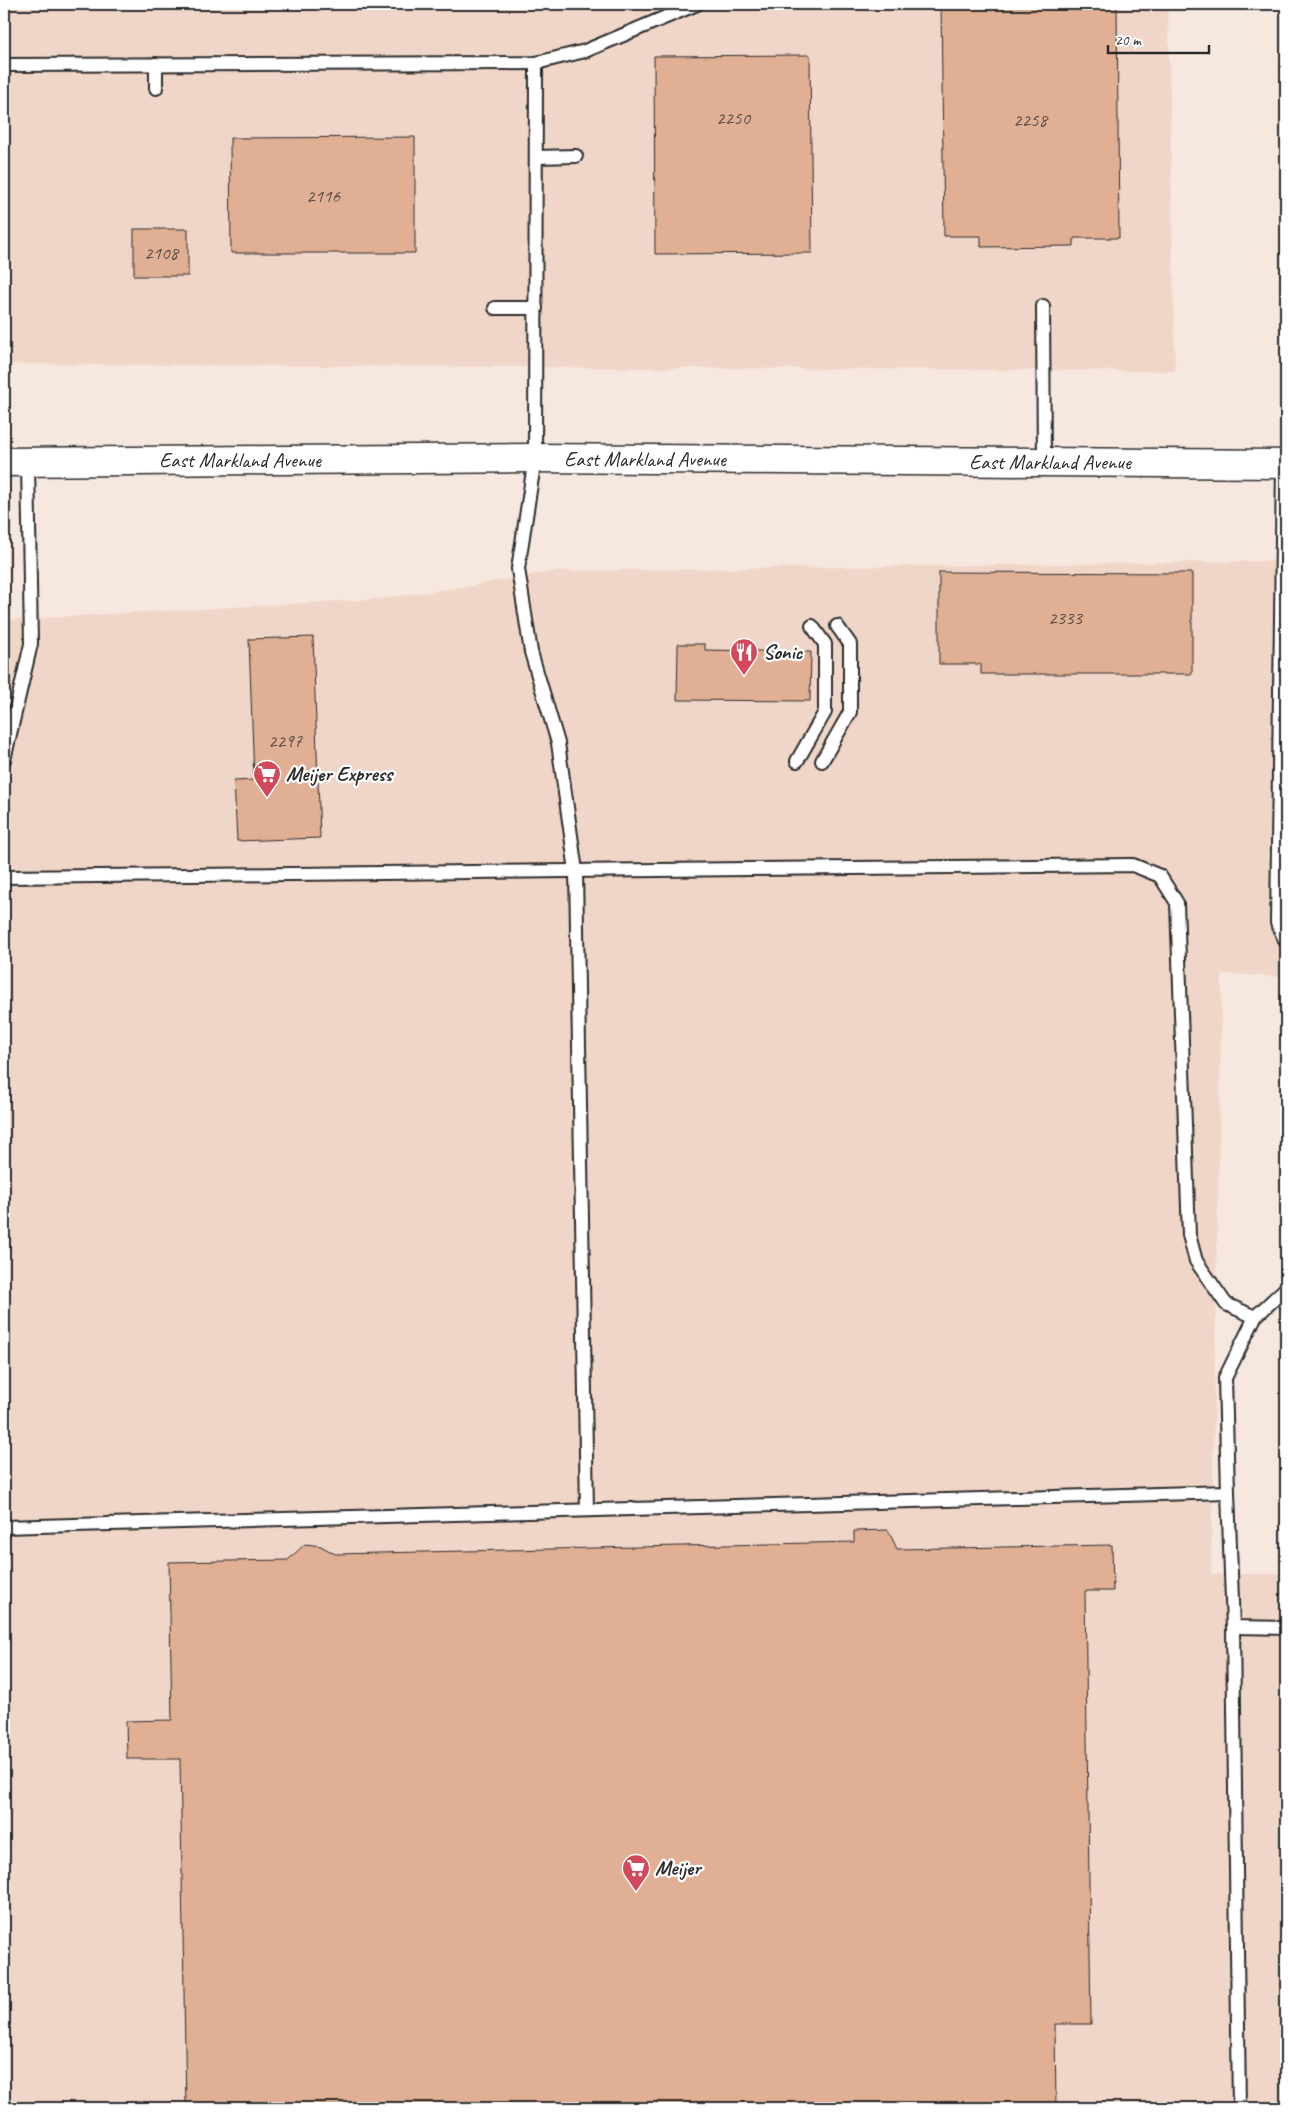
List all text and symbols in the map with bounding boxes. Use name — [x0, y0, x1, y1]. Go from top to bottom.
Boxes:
scale bar — [1108, 22, 1209, 54]
text: 20 m — [1115, 31, 1142, 50]
house number: 2250 — [716, 106, 752, 130]
house number: 2258 — [1013, 108, 1050, 132]
house number: 2116 — [306, 184, 342, 208]
house number: 2108 — [144, 241, 181, 265]
street label: East Markland Avenue — [564, 446, 727, 472]
street label: East Markland Avenue — [159, 447, 322, 473]
street label: East Markland Avenue — [969, 449, 1132, 475]
house number: 2333 — [1048, 606, 1084, 630]
restaurant icon: Sonic — [729, 637, 759, 676]
place label: Sonic — [763, 639, 804, 665]
house number: 2297 — [268, 729, 304, 753]
supermarket icon: Meijer Express — [252, 759, 282, 798]
place label: Meijer Express — [286, 761, 395, 787]
supermarket icon: Meijer — [621, 1853, 651, 1892]
place label: Meijer — [655, 1855, 703, 1881]

